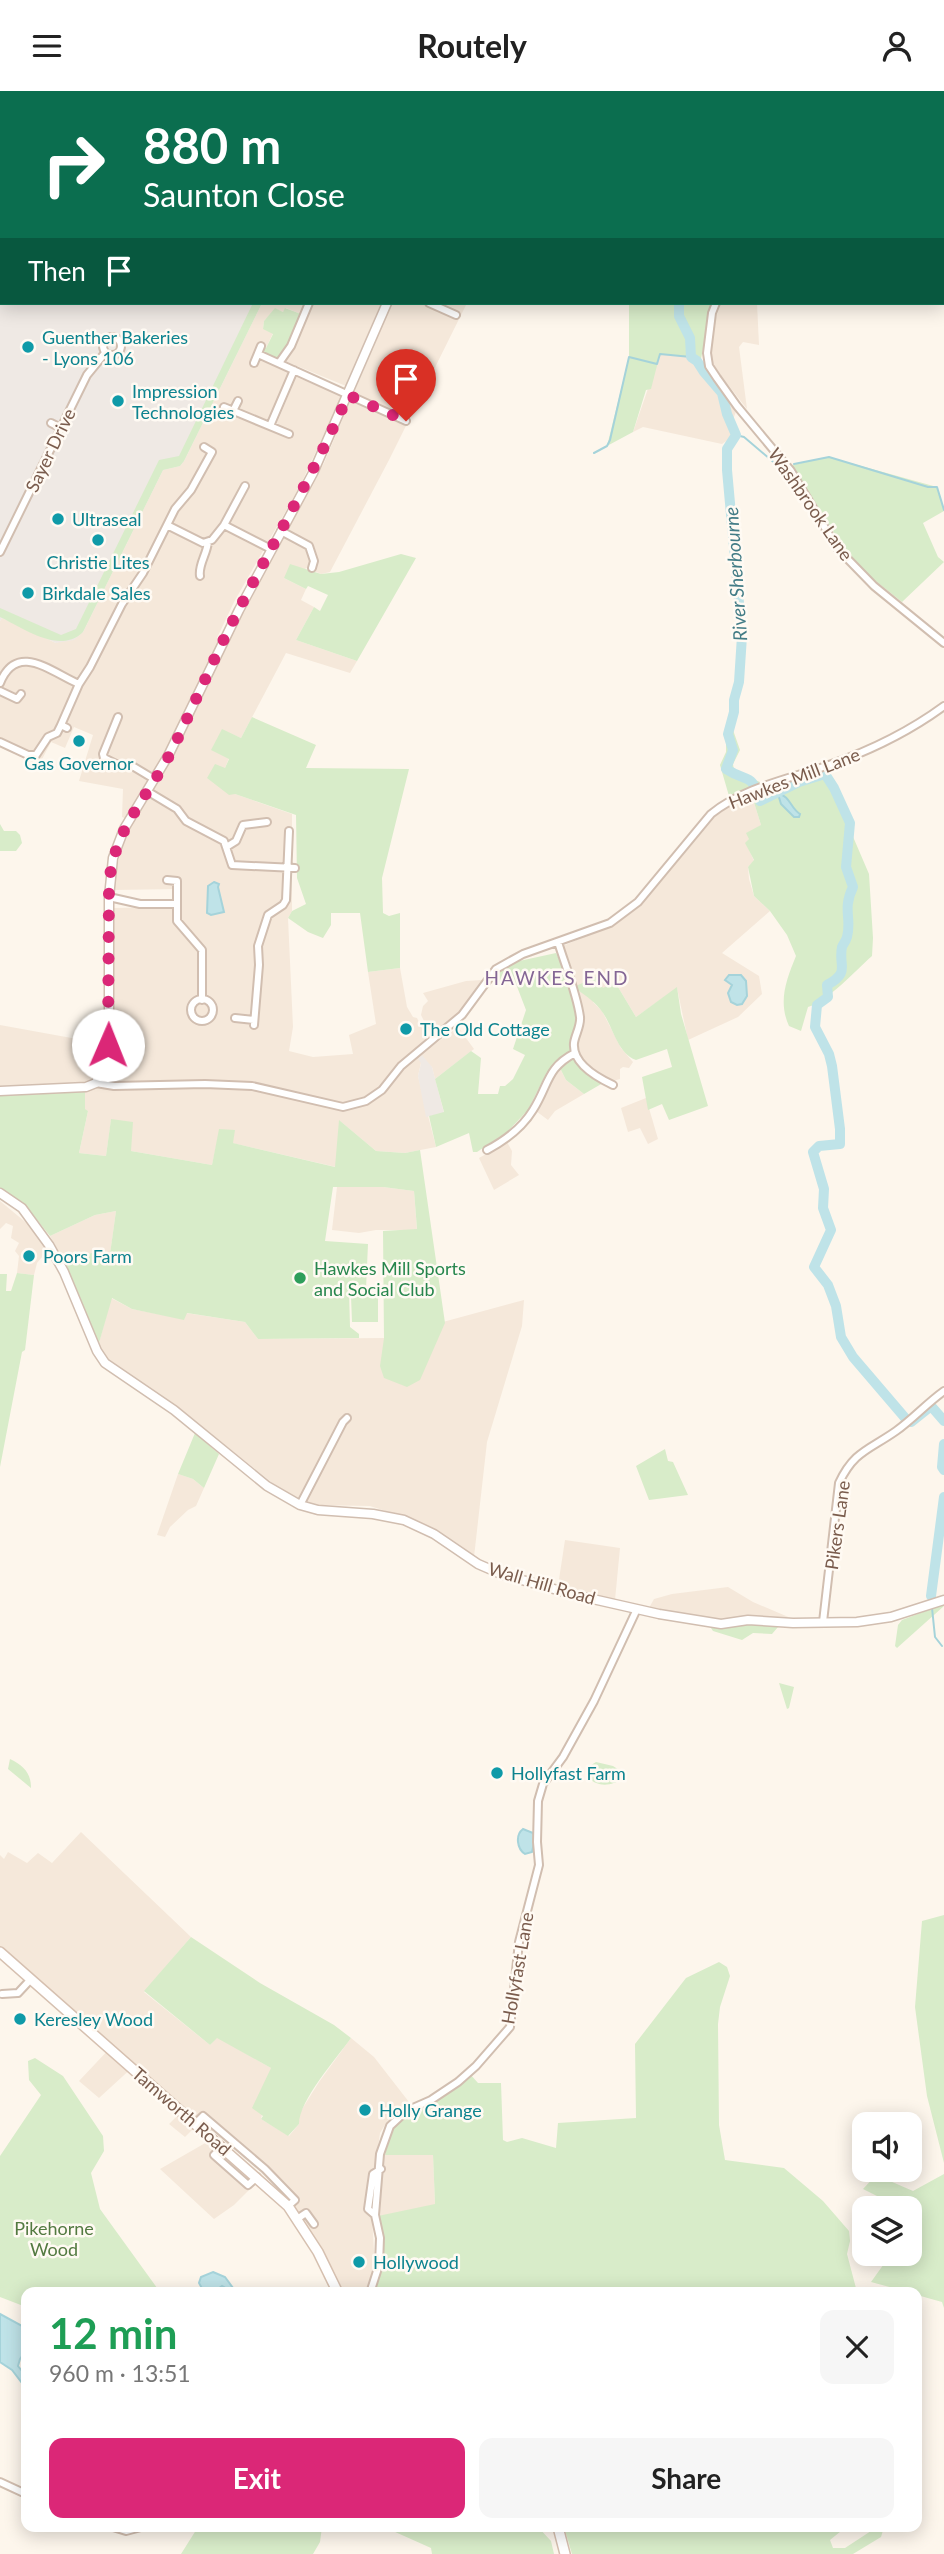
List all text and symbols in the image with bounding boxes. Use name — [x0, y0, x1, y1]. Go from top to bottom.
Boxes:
text: Routely — [417, 26, 527, 65]
icon: menu — [28, 27, 66, 65]
icon: person — [878, 27, 916, 65]
text: 880 m — [143, 116, 281, 174]
icon: right — [28, 119, 119, 210]
text: Saunton Close — [143, 175, 345, 214]
icon: arrive — [100, 252, 138, 290]
text: Then — [28, 255, 86, 287]
place label: Guenther Bakeries - Lyons 106 — [42, 326, 188, 369]
marker: Guenther Bakeries - Lyons 106 — [20, 339, 36, 355]
pin — [376, 349, 436, 421]
icon: arrive — [387, 360, 425, 398]
place label: Impression Technologies — [132, 380, 234, 423]
marker: Impression Technologies — [110, 393, 126, 409]
street label: Sayer Drive — [20, 404, 80, 496]
street label: Washbrook Lane — [764, 443, 858, 565]
water label: River Sherbourne — [719, 506, 751, 642]
place label: Ultraseal — [72, 508, 142, 530]
marker: Ultraseal — [50, 511, 66, 527]
marker: Christie Lites — [90, 532, 106, 548]
place label: Christie Lites — [46, 551, 150, 573]
place label: Birkdale Sales — [42, 582, 151, 604]
marker: Birkdale Sales — [20, 585, 36, 601]
marker: Gas Governor — [71, 733, 87, 749]
street label: Hawkes Mill Lane — [725, 743, 863, 813]
place label: Gas Governor — [24, 752, 134, 774]
district label: HAWKES END — [485, 966, 629, 989]
position arrow — [71, 1008, 145, 1082]
place label: The Old Cottage — [420, 1018, 550, 1040]
marker: The Old Cottage — [398, 1021, 414, 1037]
place label: Poors Farm — [43, 1245, 132, 1267]
marker: Poors Farm — [21, 1248, 37, 1264]
place label: Hawkes Mill Sports and Social Club — [314, 1257, 466, 1300]
marker: Hawkes Mill Sports and Social Club — [292, 1270, 308, 1286]
street label: Pikers Lane — [820, 1479, 854, 1571]
street label: Wall Hill Road — [486, 1557, 598, 1609]
place label: Hollyfast Farm — [511, 1762, 626, 1784]
marker: Hollyfast Farm — [489, 1765, 505, 1781]
street label: Hollyfast Lane — [496, 1910, 538, 2026]
place label: Keresley Wood — [34, 2008, 153, 2030]
marker: Keresley Wood — [12, 2011, 28, 2027]
street label: Tamworth Road — [128, 2062, 236, 2160]
place label: Holly Grange — [379, 2099, 482, 2121]
marker: Holly Grange — [357, 2102, 373, 2118]
map controls — [852, 2112, 922, 2266]
button: sound — [852, 2112, 922, 2182]
button: layers — [852, 2196, 922, 2266]
park label: Pikehorne Wood — [14, 2217, 94, 2260]
place label: Hollywood — [373, 2251, 459, 2273]
marker: Hollywood — [351, 2254, 367, 2270]
text: 12 min — [49, 2308, 177, 2358]
button: close — [820, 2310, 894, 2384]
text: 960 m · 13:51 — [49, 2359, 191, 2387]
button: Exit — [49, 2438, 465, 2518]
button: Share — [479, 2438, 894, 2518]

